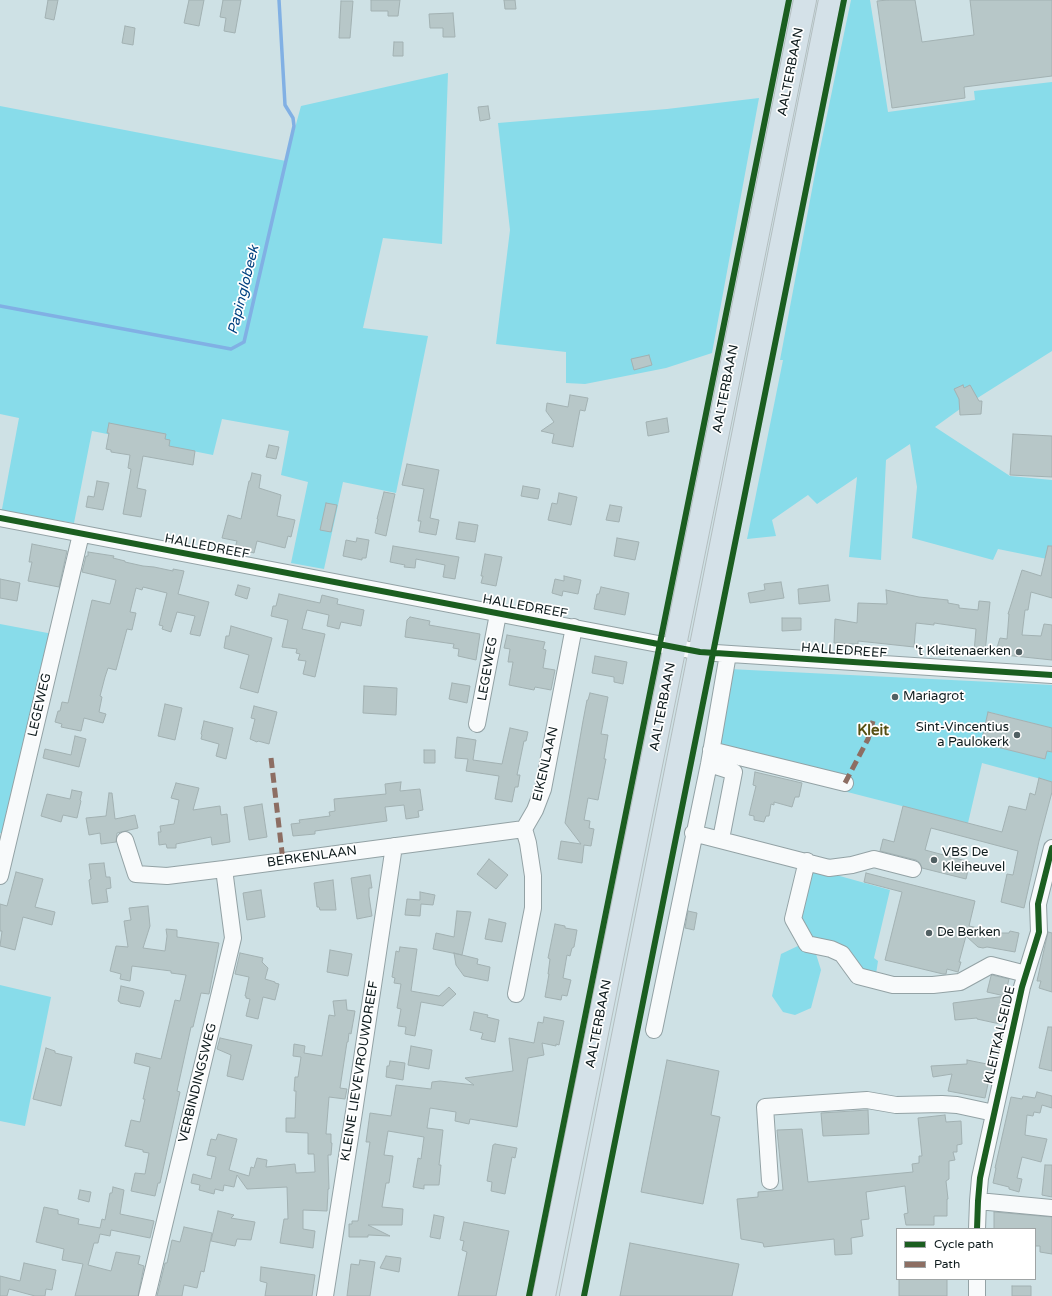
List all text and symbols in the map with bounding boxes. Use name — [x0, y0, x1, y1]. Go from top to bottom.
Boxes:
street label: AALTERBAAN — [775, 26, 807, 118]
water label: Papinglobeek — [225, 244, 263, 336]
street label: AALTERBAAN — [710, 343, 742, 435]
street label: HALLEDREEF — [163, 531, 251, 563]
street label: HALLEDREEF — [481, 592, 569, 622]
street label: LEGEWEG — [475, 636, 501, 702]
street label: HALLEDREEF — [800, 640, 888, 662]
place label: 't Kleitenaerken — [915, 644, 1011, 660]
marker: 't Kleitenaerken — [1014, 647, 1024, 657]
street label: AALTERBAAN — [647, 661, 679, 753]
street label: LEGEWEG — [25, 672, 55, 738]
place label: Mariagrot — [903, 689, 964, 705]
marker: Mariagrot — [890, 692, 900, 702]
place label: Sint-Vincentius a Paulokerk — [916, 720, 1009, 751]
district label: Kleit — [857, 722, 889, 740]
street label: EIKENLAAN — [530, 725, 562, 803]
marker: Sint-Vincentius a Paulokerk — [1012, 730, 1022, 740]
street label: BERKENLAAN — [266, 843, 358, 871]
place label: VBS De Kleiheuvel — [942, 845, 1005, 876]
marker: VBS De Kleiheuvel — [929, 855, 939, 865]
place label: De Berken — [937, 925, 1001, 941]
marker: De Berken — [924, 928, 934, 938]
street label: AALTERBAAN — [583, 978, 615, 1070]
street label: KLEINE LIEVEVROUWDREEF — [338, 980, 382, 1162]
street label: KLEITKALSEIDE — [981, 985, 1019, 1085]
street label: VERBINDINGSWEG — [176, 1022, 220, 1144]
legend — [896, 1228, 1036, 1280]
text: Cycle path — [934, 1237, 993, 1251]
text: Path — [934, 1257, 960, 1271]

